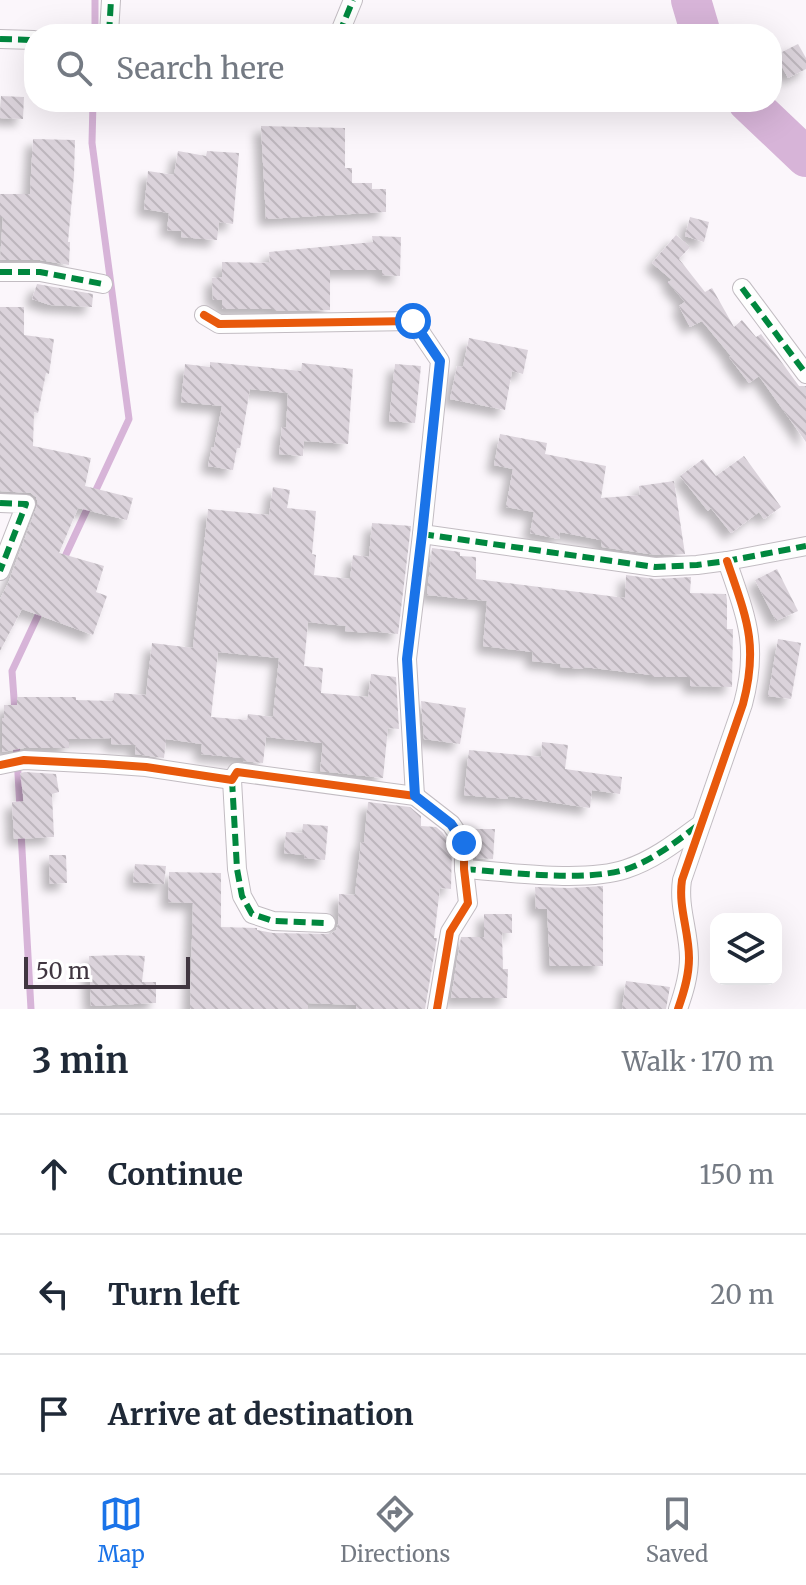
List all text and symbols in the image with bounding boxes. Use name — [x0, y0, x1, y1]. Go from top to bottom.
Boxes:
search box — [24, 24, 782, 112]
icon: search — [52, 46, 96, 90]
text: Search here — [116, 49, 284, 87]
route start — [395, 303, 431, 339]
route end — [446, 825, 482, 861]
map controls — [710, 913, 782, 985]
button: layers — [710, 913, 782, 985]
scale bar — [24, 953, 190, 989]
text: 50 m — [36, 957, 90, 985]
text: 3 min — [32, 1040, 128, 1082]
text: Walk · 170 m — [622, 1045, 774, 1078]
icon: ahead — [32, 1152, 76, 1196]
text: Continue — [108, 1155, 243, 1193]
text: 150 m — [700, 1158, 774, 1191]
icon: left — [32, 1272, 76, 1316]
text: Turn left — [108, 1275, 240, 1313]
text: 20 m — [710, 1278, 774, 1311]
icon: arrive — [32, 1392, 76, 1436]
text: Arrive at destination — [108, 1395, 414, 1433]
tab: Map — [98, 1492, 145, 1568]
tab: Directions — [340, 1492, 450, 1568]
tab: Saved — [646, 1492, 708, 1568]

